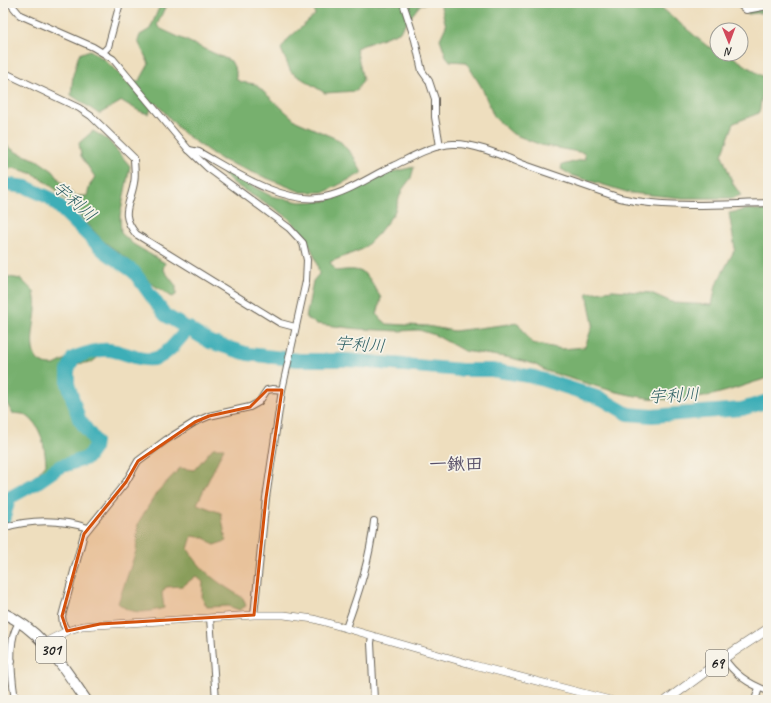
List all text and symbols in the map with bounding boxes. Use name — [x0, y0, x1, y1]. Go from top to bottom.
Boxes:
north arrow — [709, 22, 749, 62]
text: N — [723, 45, 733, 59]
water label: 宇利川 — [49, 177, 101, 226]
water label: 宇利川 — [334, 332, 386, 357]
water label: 宇利川 — [648, 384, 700, 407]
district label: 一鍬田 — [429, 453, 483, 475]
road number: 301 — [36, 637, 66, 663]
road number: 69 — [706, 650, 728, 676]

